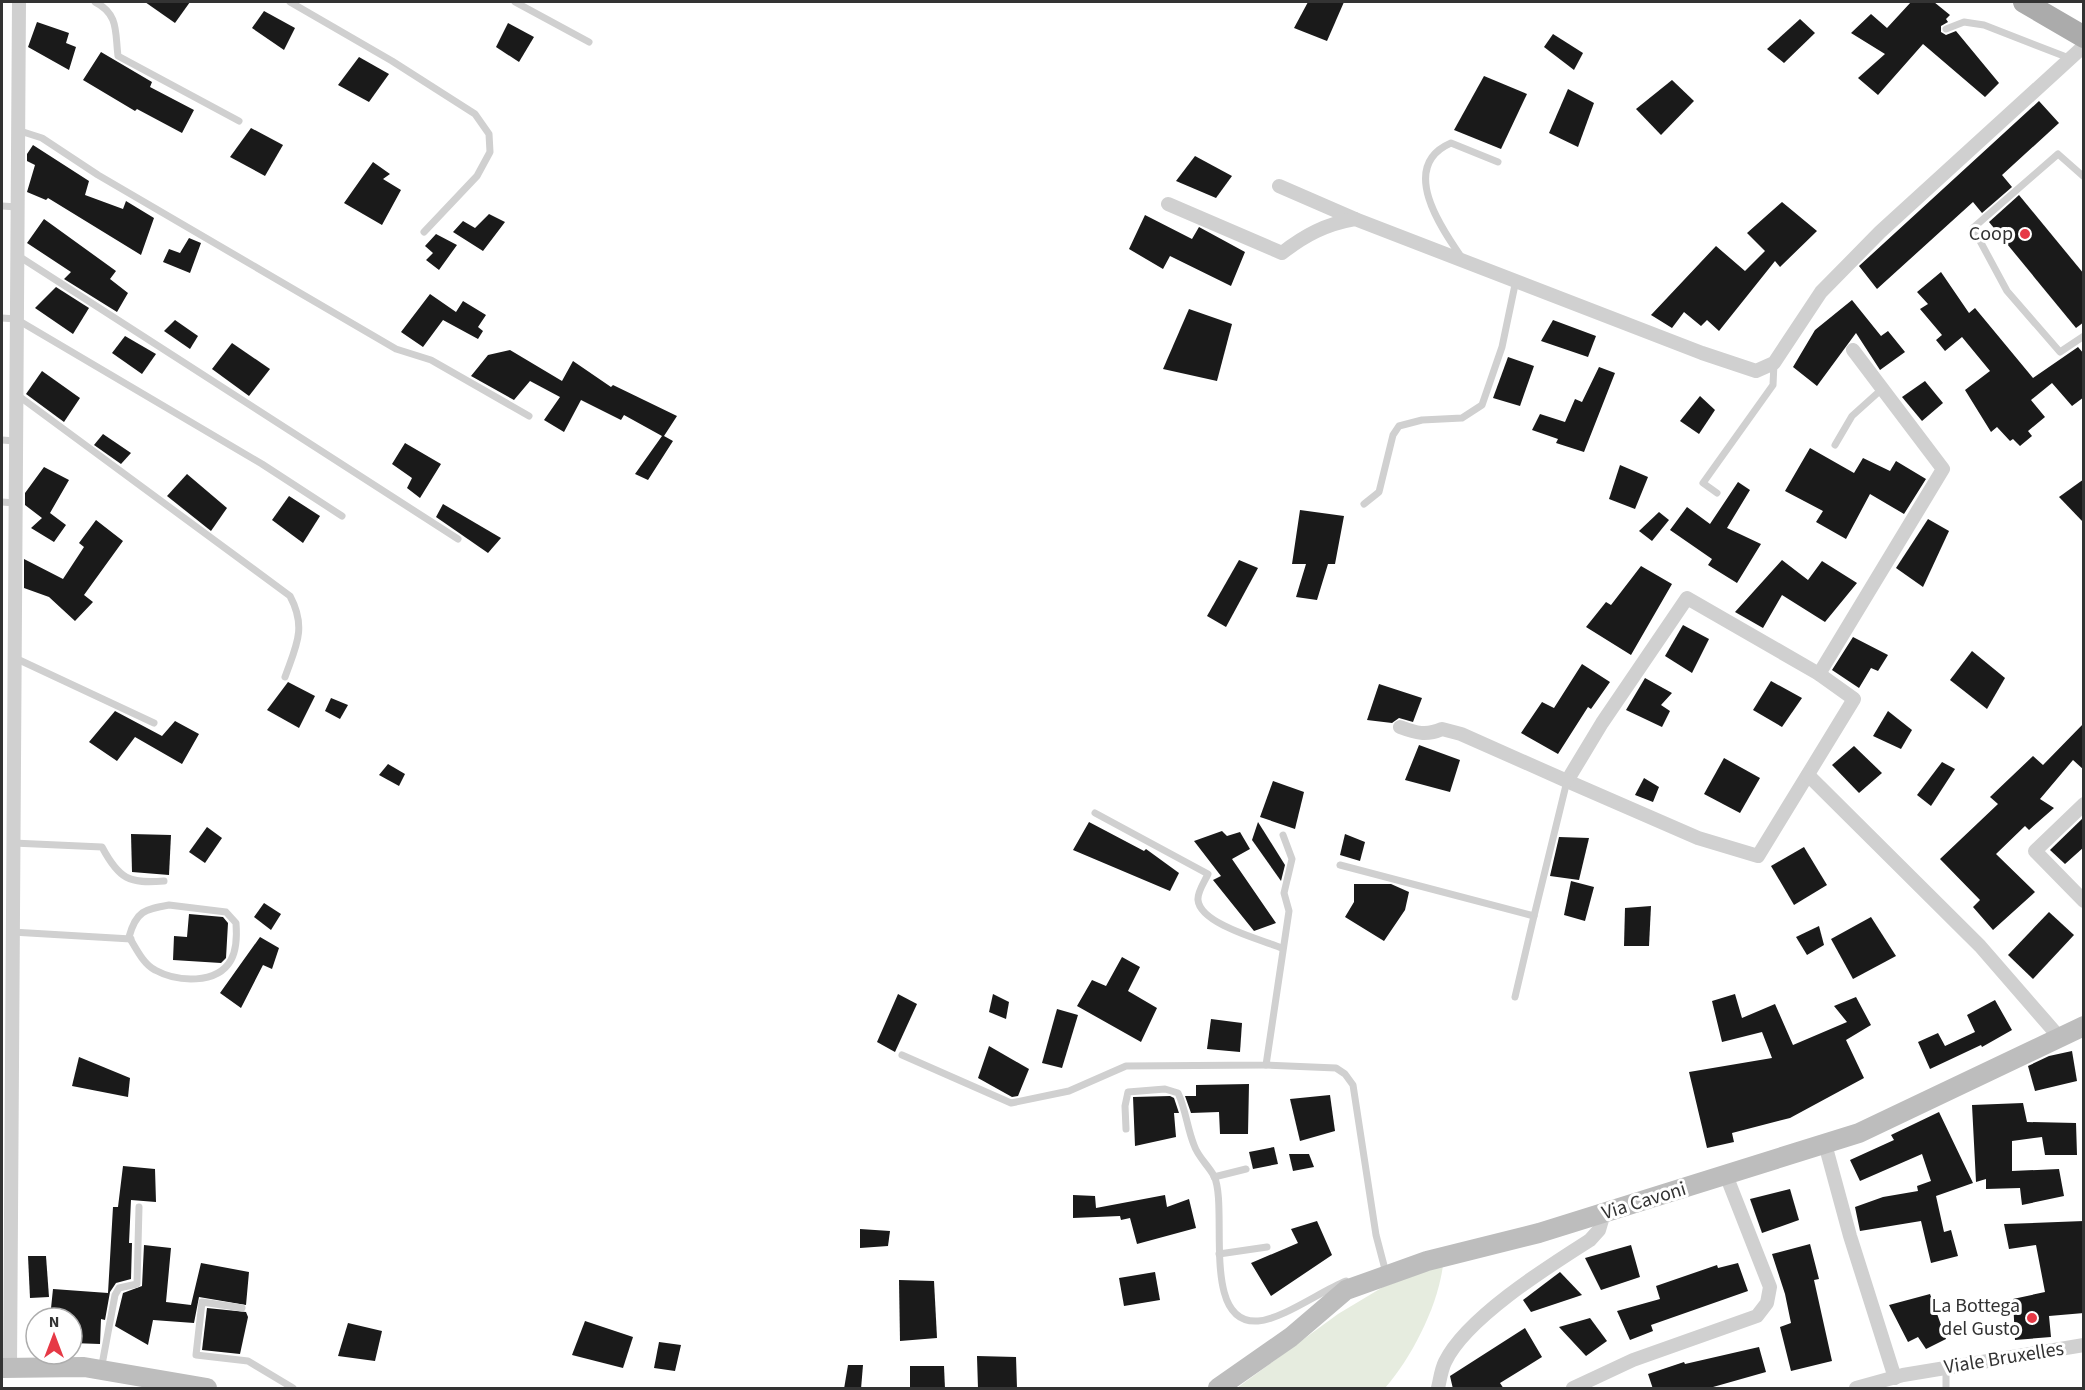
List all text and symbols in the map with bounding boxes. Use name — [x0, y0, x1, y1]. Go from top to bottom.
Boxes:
place label: Coop — [1969, 220, 2013, 248]
marker: Coop — [2018, 227, 2032, 241]
street label: Via Cavoni — [1598, 1175, 1690, 1227]
place label: La Bottega del Gusto — [1932, 1292, 2020, 1343]
north arrow — [24, 1306, 84, 1366]
text: N — [49, 1311, 59, 1333]
marker: La Bottega del Gusto — [2025, 1311, 2039, 1325]
street label: Viale Bruxelles — [1942, 1335, 2066, 1381]

